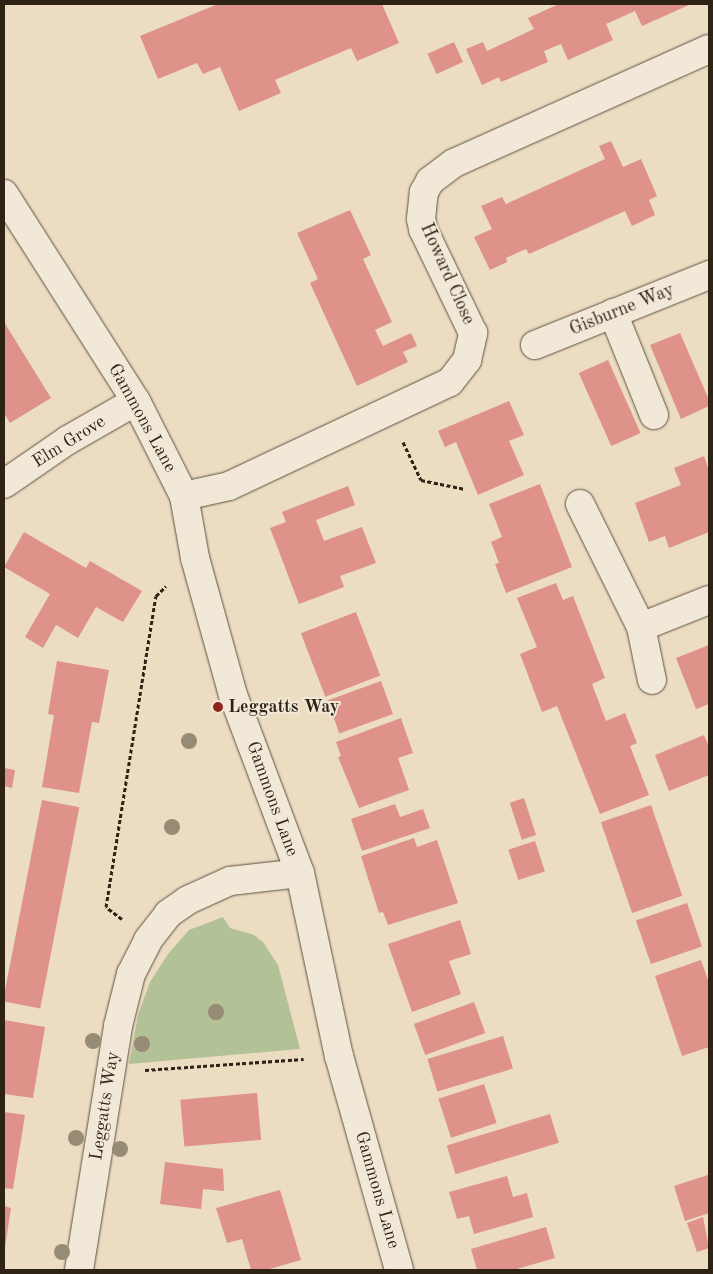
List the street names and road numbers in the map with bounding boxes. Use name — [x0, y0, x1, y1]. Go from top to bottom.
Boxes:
street label: Howard Close — [415, 220, 479, 328]
street label: Gisburne Way — [567, 279, 677, 341]
street label: Gammons Lane — [103, 360, 181, 476]
street label: Elm Grove — [28, 411, 110, 473]
street label: Gammons Lane — [241, 739, 303, 859]
street label: Leggatts Way — [86, 1050, 124, 1162]
street label: Gammons Lane — [350, 1129, 404, 1251]

